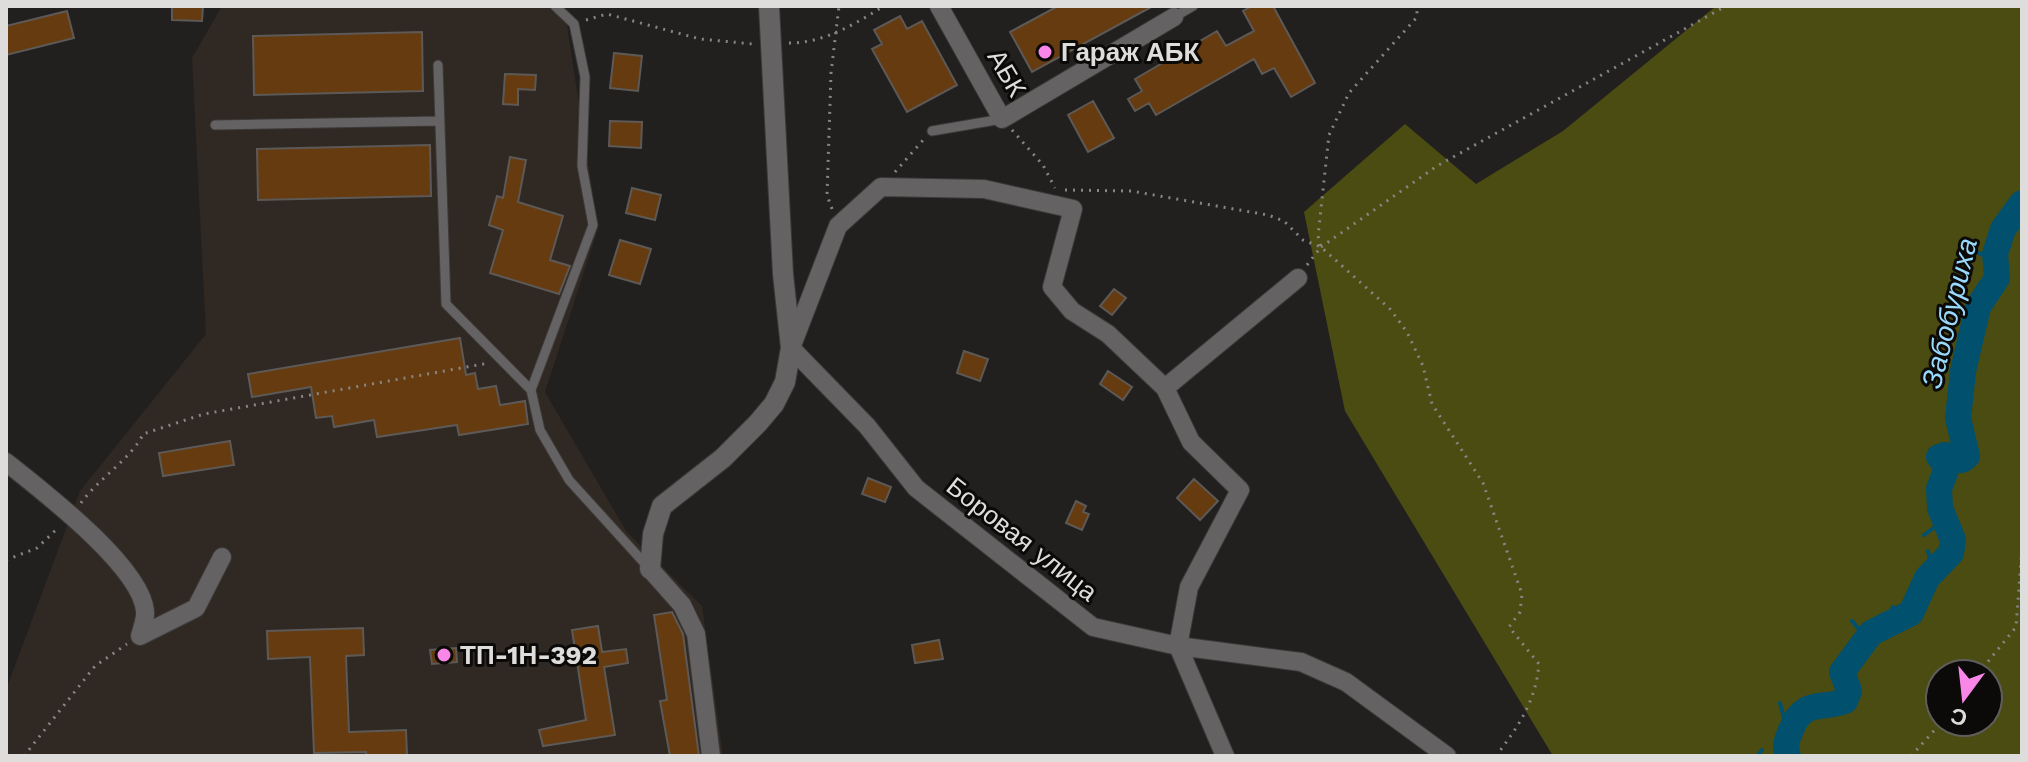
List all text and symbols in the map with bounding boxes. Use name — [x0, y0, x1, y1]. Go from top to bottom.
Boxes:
place label: Гараж АБК — [1061, 37, 1200, 67]
marker: Гараж АБК — [1036, 43, 1054, 61]
street label: АБК — [982, 44, 1032, 102]
water label: Забобуриха — [1915, 235, 1984, 392]
street label: Боровая улица — [941, 471, 1104, 607]
place label: ТП-1Н-392 — [460, 640, 597, 670]
marker: ТП-1Н-392 — [435, 646, 453, 664]
north arrow — [1924, 658, 2004, 738]
text: С — [1948, 703, 1970, 731]

